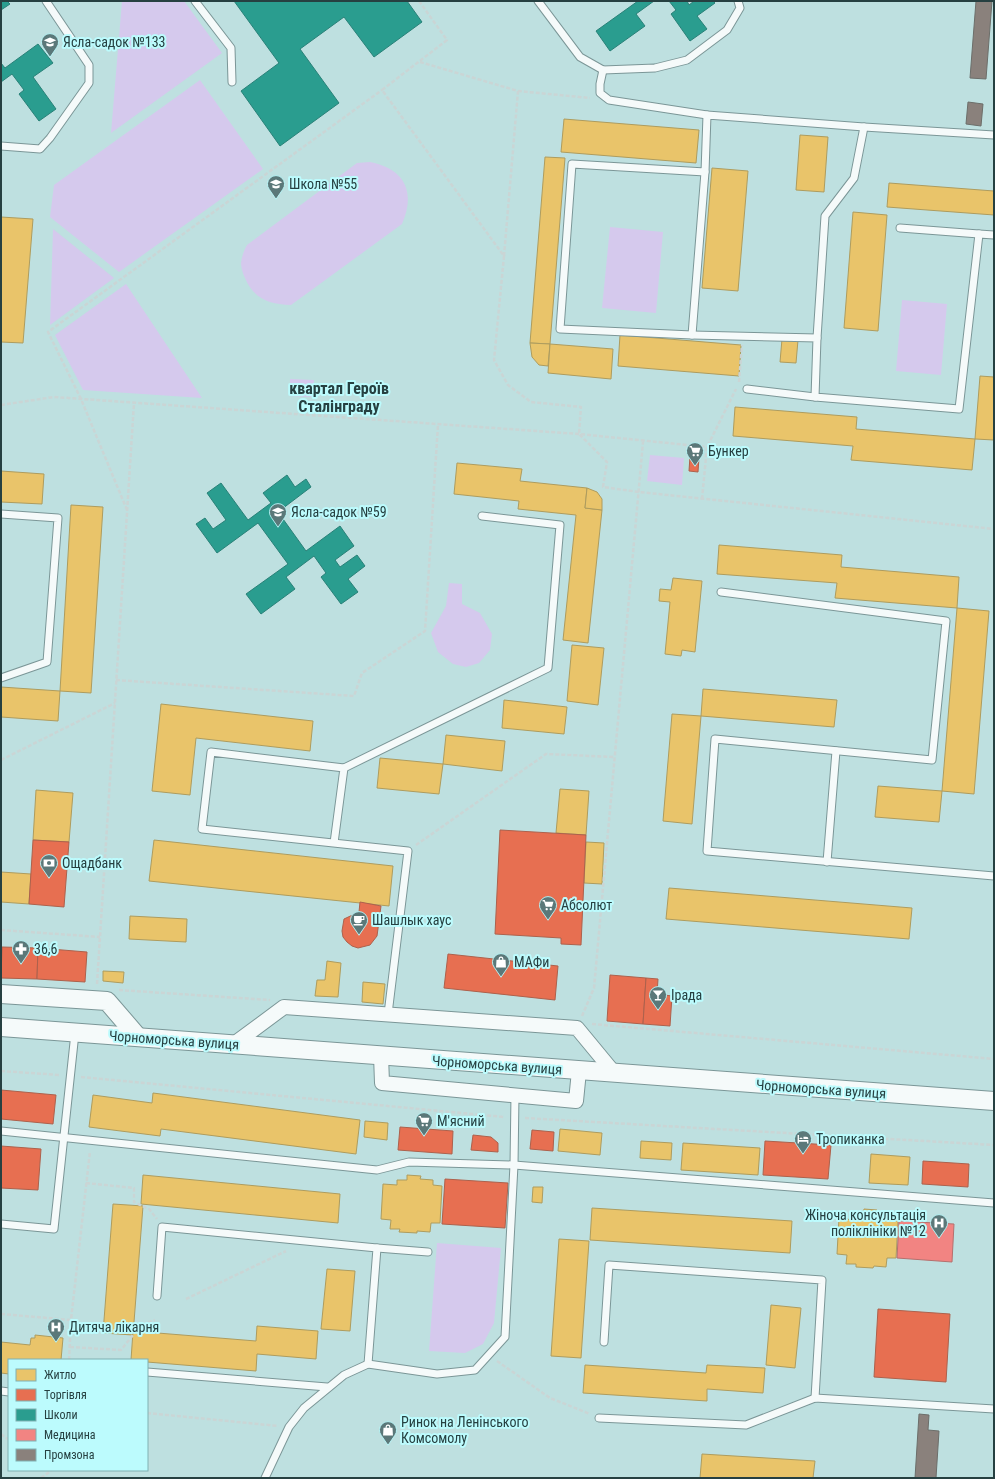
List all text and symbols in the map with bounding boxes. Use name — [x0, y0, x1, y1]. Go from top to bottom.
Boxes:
school or university icon: Ясла-садок №133 — [40, 32, 60, 57]
place label: Ясла-садок №133 — [63, 34, 165, 50]
school or university icon: Школа №55 — [266, 174, 286, 199]
place label: Школа №55 — [289, 176, 357, 192]
district label: квартал Героїв Сталінграду — [289, 379, 389, 416]
supermarket icon: Бункер — [685, 441, 705, 466]
place label: Бункер — [708, 443, 749, 459]
school or university icon: Ясла-садок №59 — [268, 502, 288, 527]
place label: Ясла-садок №59 — [291, 504, 387, 520]
bank icon: Ощадбанк — [39, 853, 59, 878]
place label: Ощадбанк — [62, 855, 122, 871]
supermarket icon: Абсолют — [538, 895, 558, 920]
place label: Абсолют — [561, 897, 612, 913]
cafe icon: Шашлык хаус — [349, 910, 369, 935]
place label: Шашлык хаус — [372, 912, 452, 928]
pharmacy icon: 36,6 — [11, 939, 31, 964]
place label: 36,6 — [34, 941, 58, 957]
shop icon: МАФи — [491, 952, 511, 977]
place label: МАФи — [514, 954, 549, 970]
bar icon: Ірада — [648, 985, 668, 1010]
place label: Ірада — [671, 987, 702, 1003]
street label: Чорноморська вулиця — [108, 1027, 240, 1053]
street label: Чорноморська вулиця — [431, 1052, 563, 1078]
street label: Чорноморська вулиця — [755, 1076, 887, 1102]
supermarket icon: М'ясний — [414, 1111, 434, 1136]
place label: М'ясний — [437, 1113, 485, 1129]
hotel icon: Тропиканка — [793, 1129, 813, 1154]
place label: Тропиканка — [816, 1131, 885, 1147]
place label: Жіноча консультація поліклініки №12 — [805, 1207, 926, 1239]
hospital icon: Жіноча консультація поліклініки №12 — [929, 1213, 949, 1238]
hospital icon: Дитяча лікарня — [46, 1317, 66, 1342]
place label: Дитяча лікарня — [69, 1319, 159, 1335]
legend — [8, 1359, 148, 1471]
text: Житло — [44, 1368, 76, 1382]
text: Торгівля — [44, 1388, 87, 1402]
text: Школи — [44, 1408, 78, 1422]
place label: Ринок на Ленінського Комсомолу — [401, 1414, 529, 1446]
shop icon: Ринок на Ленінського Комсомолу — [378, 1420, 398, 1445]
text: Медицина — [44, 1428, 96, 1442]
text: Промзона — [44, 1448, 95, 1462]

